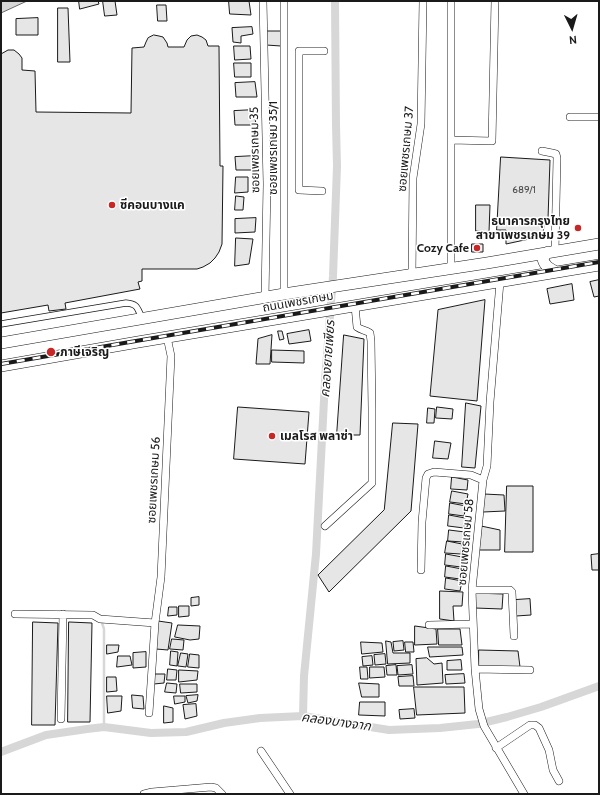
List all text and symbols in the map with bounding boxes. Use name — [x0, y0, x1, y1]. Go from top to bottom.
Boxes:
north arrow — [552, 8, 592, 48]
text: N — [569, 33, 578, 47]
street label: ซอยเพชรเกษม 35/1 — [266, 101, 280, 195]
street label: ซอยเพชรเกษม 37 — [395, 106, 417, 192]
street label: ซอยเพชรเกษม 35 — [247, 107, 263, 193]
house number: 689/1 — [512, 184, 536, 196]
place label: ซีคอนบางแค — [120, 198, 185, 212]
marker: ซีคอนบางแค — [107, 200, 117, 210]
place label: ธนาคารกรุงไทย สาขาเพชรเกษม 39 — [476, 214, 570, 242]
marker: ธนาคารกรุงไทย สาขาเพชรเกษม 39 — [573, 223, 583, 233]
place label: Cozy Cafe — [417, 241, 469, 255]
marker: Cozy Cafe — [472, 243, 482, 253]
street label: ถนนเพชรเกษม — [261, 289, 335, 315]
water label: คลองยายเพียร — [318, 320, 338, 398]
place label: ภาษีเจริญ — [60, 345, 109, 359]
marker: ภาษีเจริญ — [45, 346, 57, 358]
place label: เมลโรส พลาซ่า — [280, 429, 353, 443]
marker: เมลโรส พลาซ่า — [267, 431, 277, 441]
street label: ซอยเพชรเกษม 56 — [145, 436, 163, 524]
street label: ซอยเพชรเกษม 58 — [455, 498, 477, 586]
water label: คลองบางจาก — [300, 709, 372, 735]

